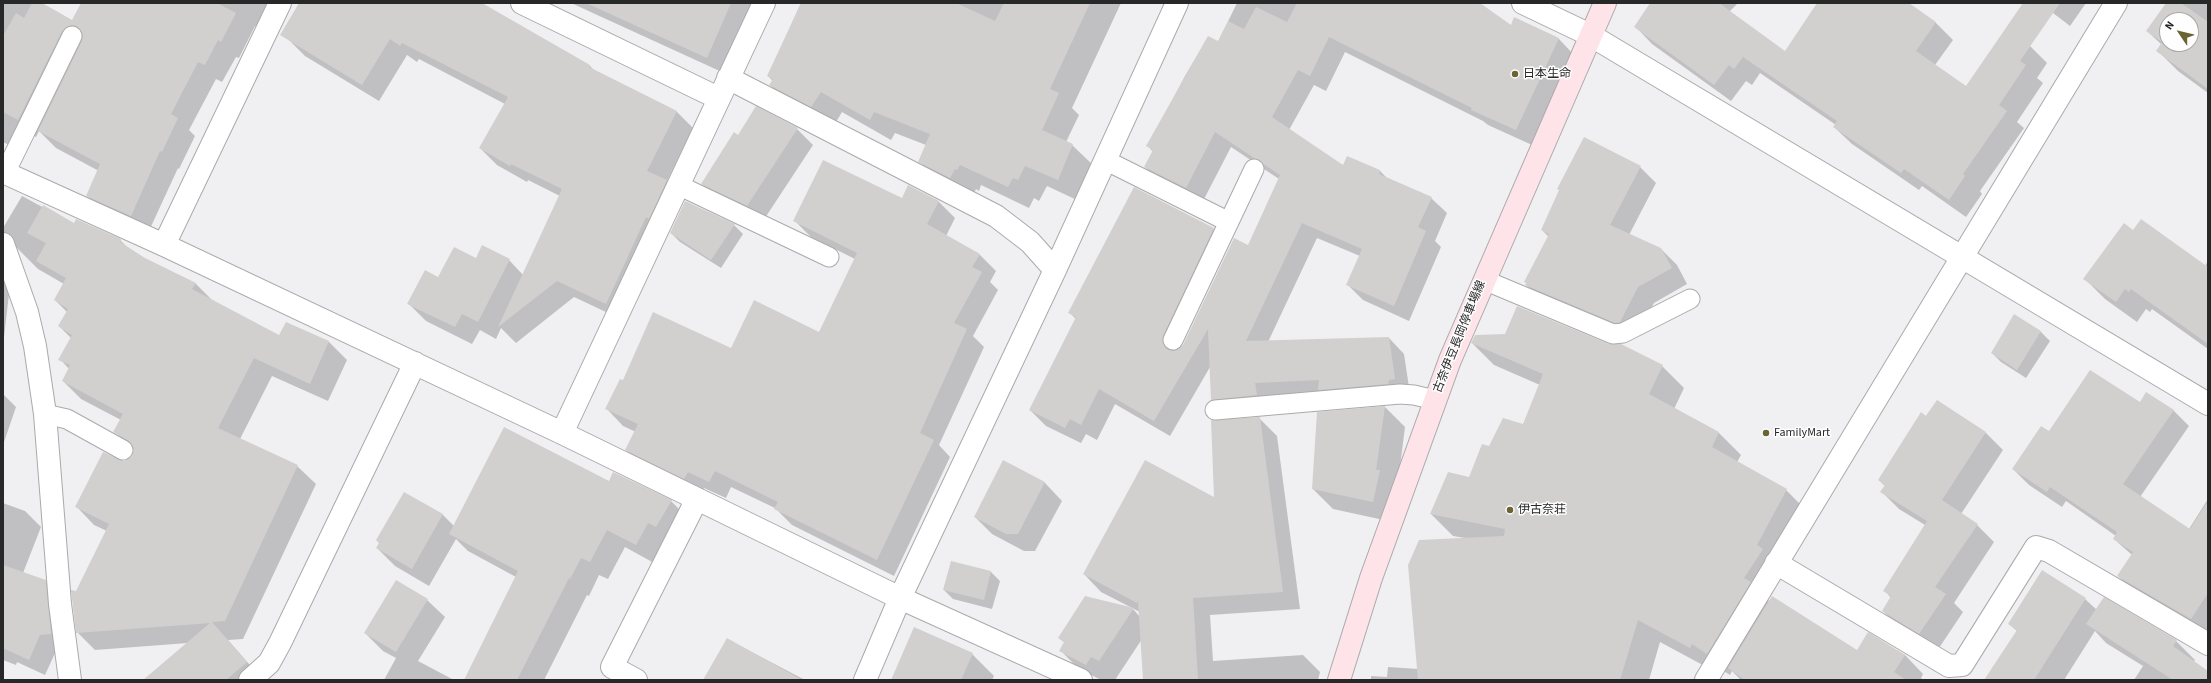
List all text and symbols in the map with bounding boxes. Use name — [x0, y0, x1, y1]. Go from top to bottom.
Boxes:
north arrow — [2159, 12, 2199, 52]
text: N — [2161, 18, 2178, 33]
place label: 日本生命 — [1523, 67, 1571, 81]
marker: 日本生命 — [1510, 69, 1520, 79]
street label: 古奈伊豆長岡停車場線 — [1431, 279, 1489, 395]
place label: FamilyMart — [1774, 426, 1830, 440]
marker: FamilyMart — [1761, 428, 1771, 438]
place label: 伊古奈荘 — [1518, 503, 1566, 517]
marker: 伊古奈荘 — [1505, 505, 1515, 515]

